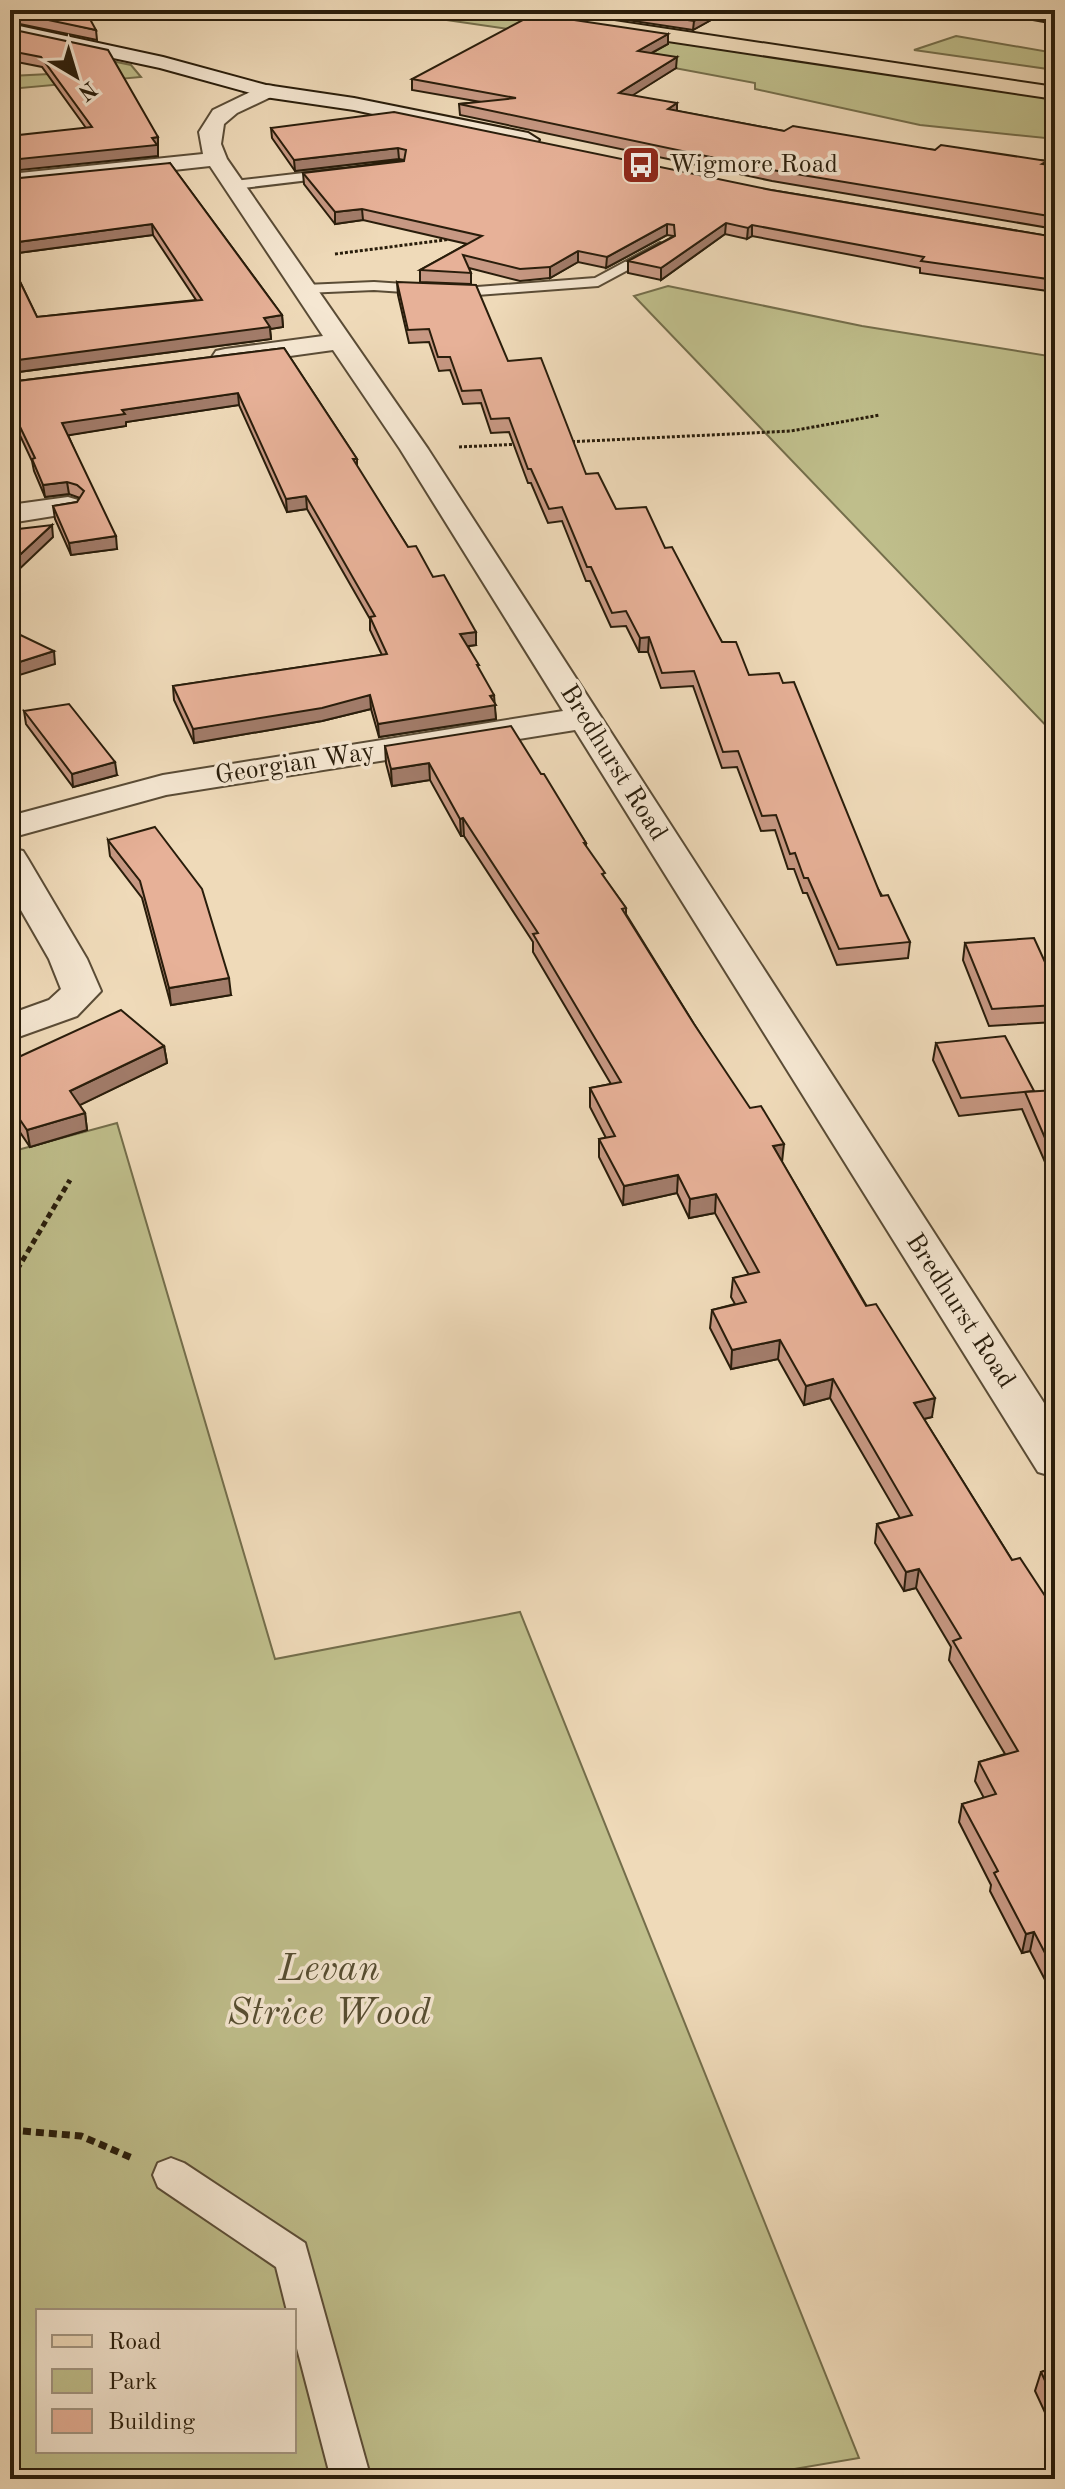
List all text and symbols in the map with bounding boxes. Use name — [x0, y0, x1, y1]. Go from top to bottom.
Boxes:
north arrow — [36, 36, 116, 116]
text: N — [74, 76, 100, 104]
bus stop icon: Wigmore Road — [620, 144, 662, 186]
place label: Wigmore Road — [669, 152, 838, 178]
street label: Bredhurst Road — [555, 680, 671, 846]
street label: Georgian Way — [213, 739, 377, 789]
street label: Bredhurst Road — [901, 1229, 1019, 1393]
park label: Levan Strice Wood — [227, 1951, 432, 2033]
legend — [36, 2309, 296, 2453]
text: Road — [108, 2331, 161, 2355]
text: Park — [108, 2371, 157, 2395]
text: Building — [108, 2411, 195, 2435]

